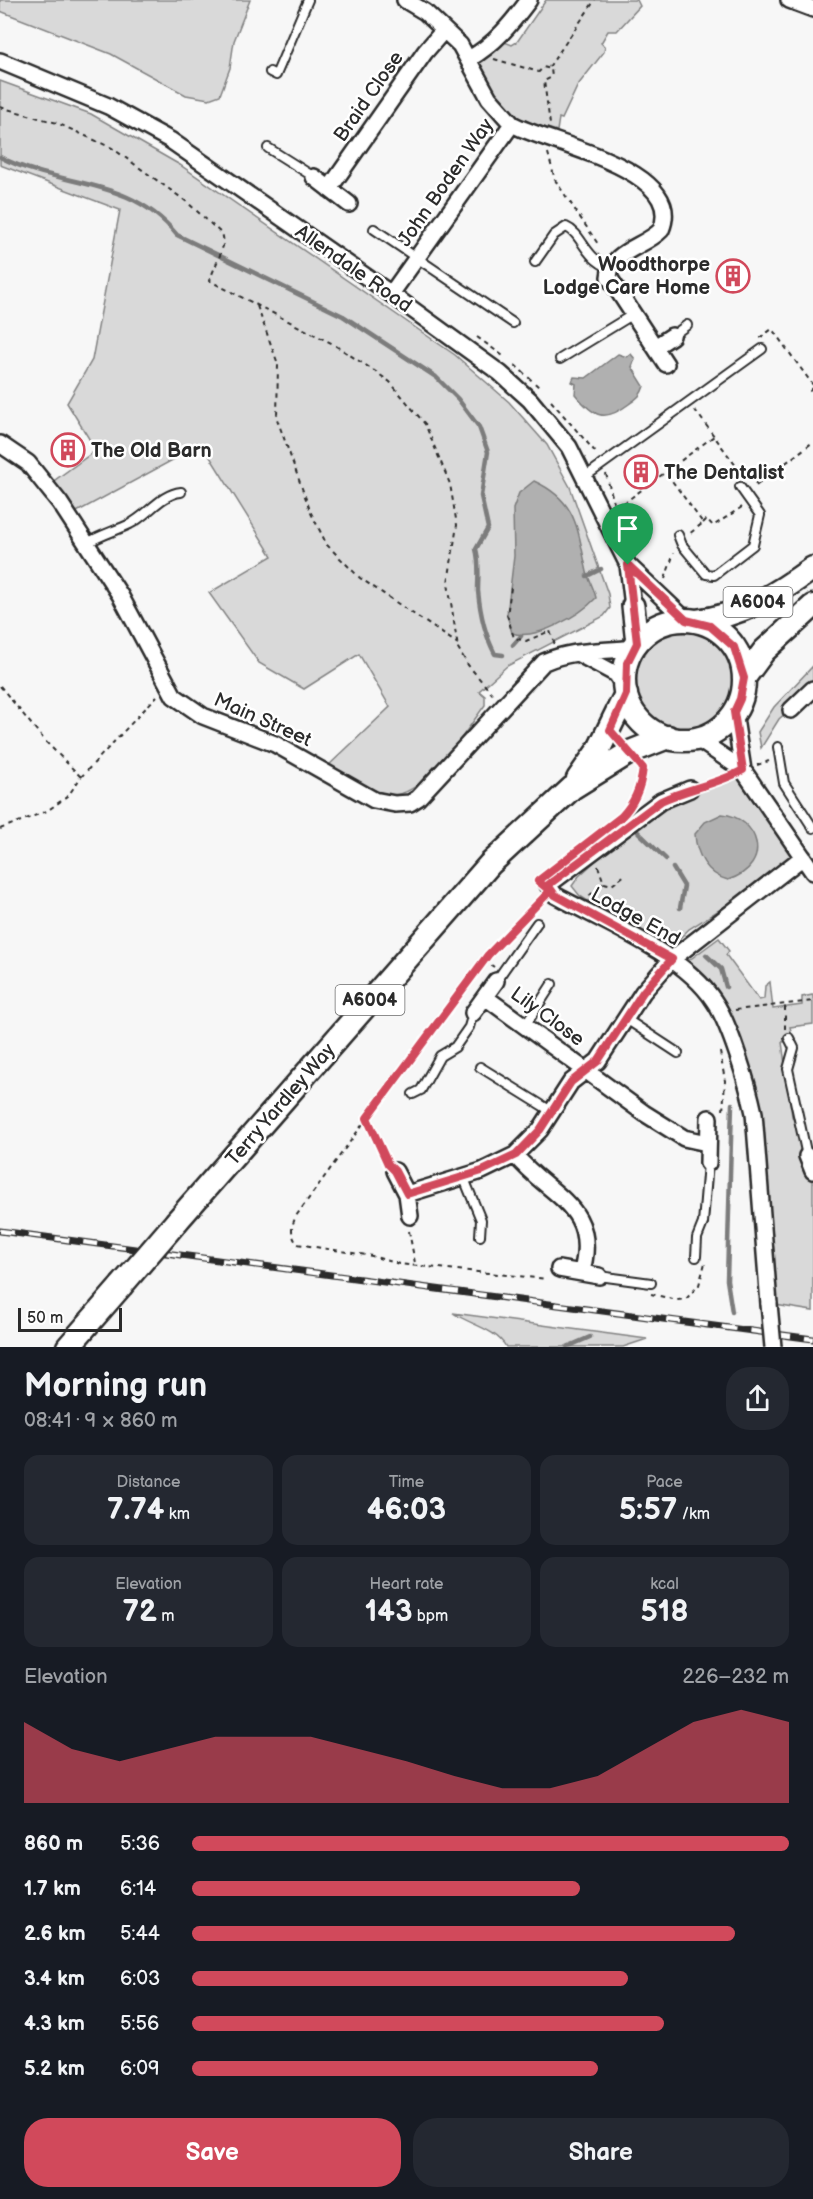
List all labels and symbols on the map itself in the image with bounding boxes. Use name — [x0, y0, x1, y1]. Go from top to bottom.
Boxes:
street label: Braid Close — [329, 47, 409, 146]
street label: John Boden Way — [393, 114, 499, 251]
street label: Allendale Road — [290, 220, 416, 318]
place label: Woodthorpe Lodge Care Home — [543, 253, 710, 300]
building icon: Woodthorpe Lodge Care Home — [715, 258, 751, 294]
building icon: The Old Barn — [50, 432, 86, 468]
place label: The Old Barn — [91, 439, 212, 463]
building icon: The Dentalist — [623, 454, 659, 490]
place label: The Dentalist — [664, 461, 784, 485]
pin — [602, 503, 653, 565]
road number: A6004 — [724, 587, 792, 617]
street label: Main Street — [210, 688, 315, 752]
street label: Lodge End — [587, 883, 684, 951]
street label: Lily Close — [506, 982, 589, 1052]
road number: A6004 — [336, 985, 404, 1015]
street label: Terry Yardley Way — [221, 1038, 340, 1171]
scale bar — [18, 1305, 122, 1332]

